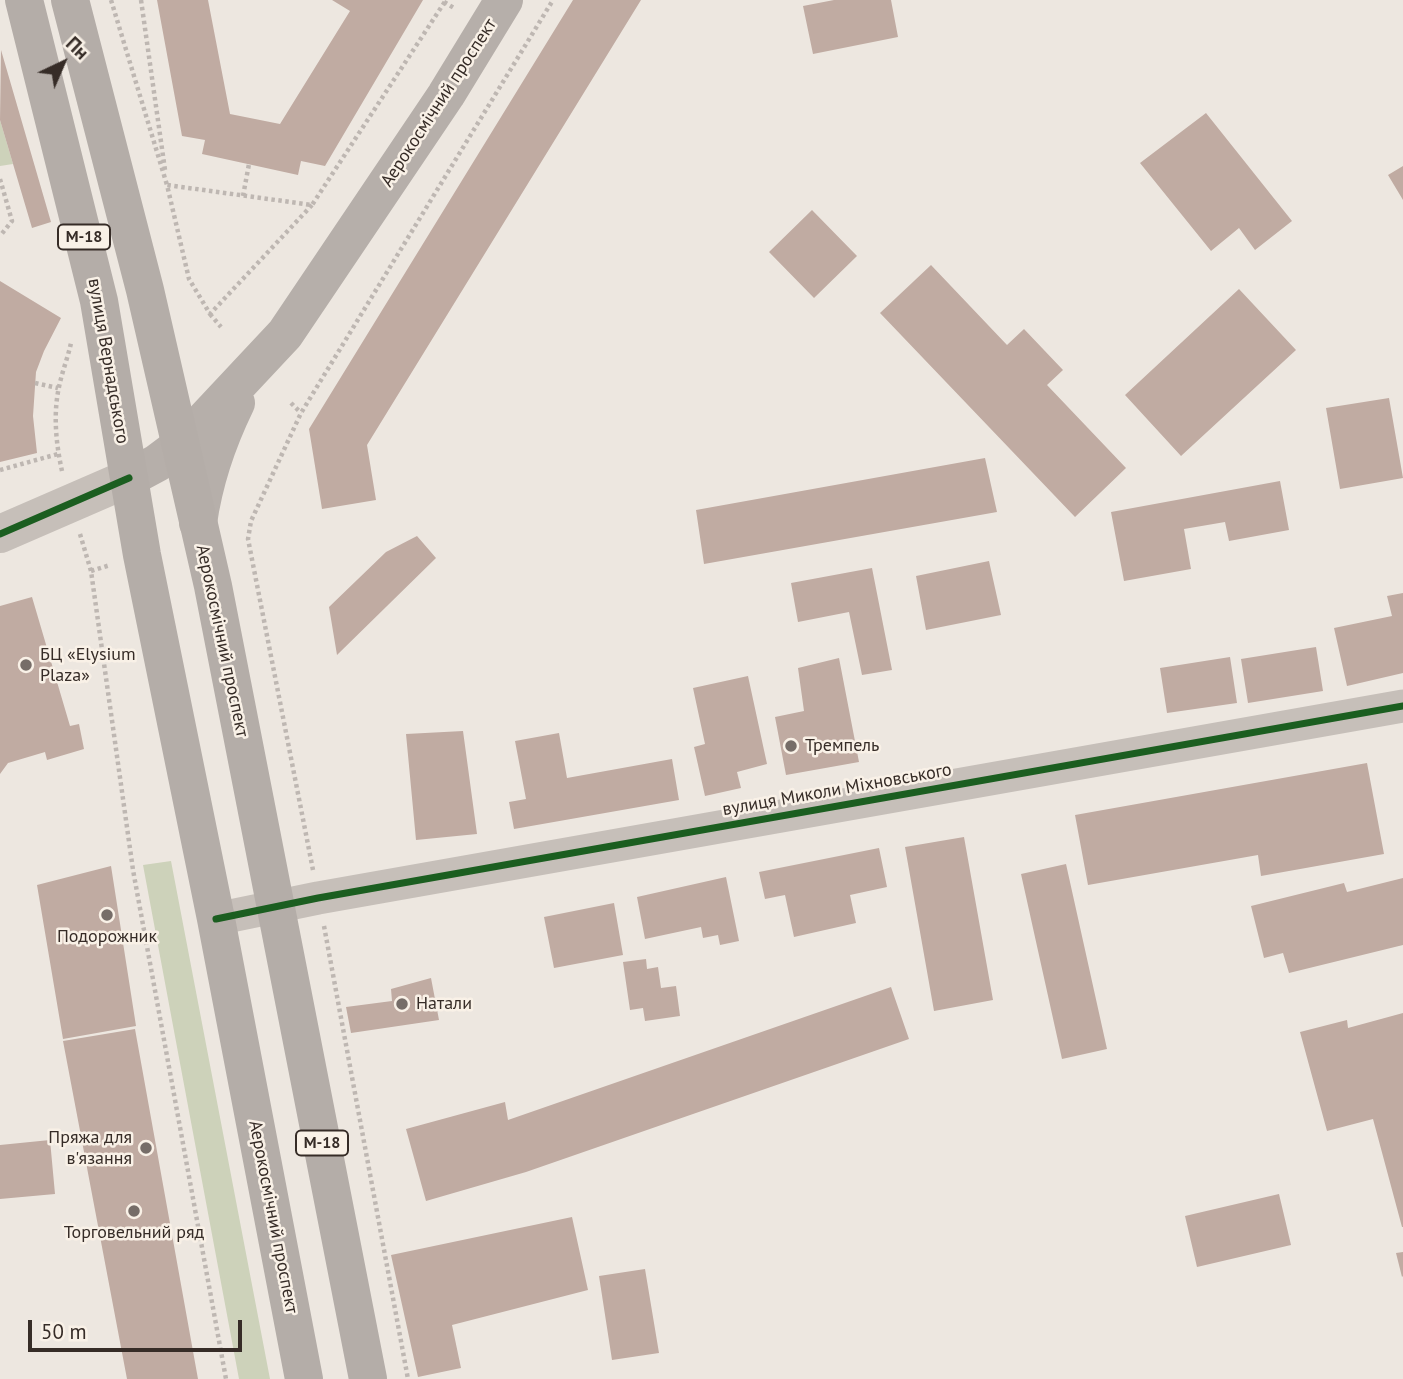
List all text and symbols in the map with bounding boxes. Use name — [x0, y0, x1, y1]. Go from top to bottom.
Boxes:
street label: Аерокосмічний проспект — [377, 15, 501, 191]
north arrow — [28, 28, 98, 98]
text: Пн — [61, 31, 94, 64]
road number: М-18 — [58, 224, 110, 249]
street label: вулиця Вернадського — [83, 277, 133, 445]
street label: Аерокосмічний проспект — [191, 543, 253, 739]
place label: БЦ «Elysium Plaza» — [40, 644, 136, 686]
marker: БЦ «Elysium Plaza» — [18, 657, 34, 673]
place label: Тремпель — [805, 735, 879, 757]
marker: Тремпель — [783, 738, 799, 754]
street label: вулиця Миколи Міхновського — [721, 759, 953, 821]
marker: Подорожник — [99, 907, 115, 923]
place label: Подорожник — [57, 926, 157, 948]
place label: Натали — [416, 993, 472, 1015]
marker: Натали — [394, 996, 410, 1012]
street label: Аерокосмічний проспект — [244, 1119, 302, 1315]
place label: Пряжа для в'язання — [48, 1127, 132, 1170]
road number: М-18 — [296, 1130, 348, 1156]
marker: Пряжа для в'язання — [138, 1140, 154, 1156]
marker: Торговельний ряд — [126, 1203, 142, 1219]
place label: Торговельний ряд — [64, 1222, 204, 1244]
scale bar — [32, 1306, 245, 1350]
text: 50 m — [41, 1318, 87, 1345]

